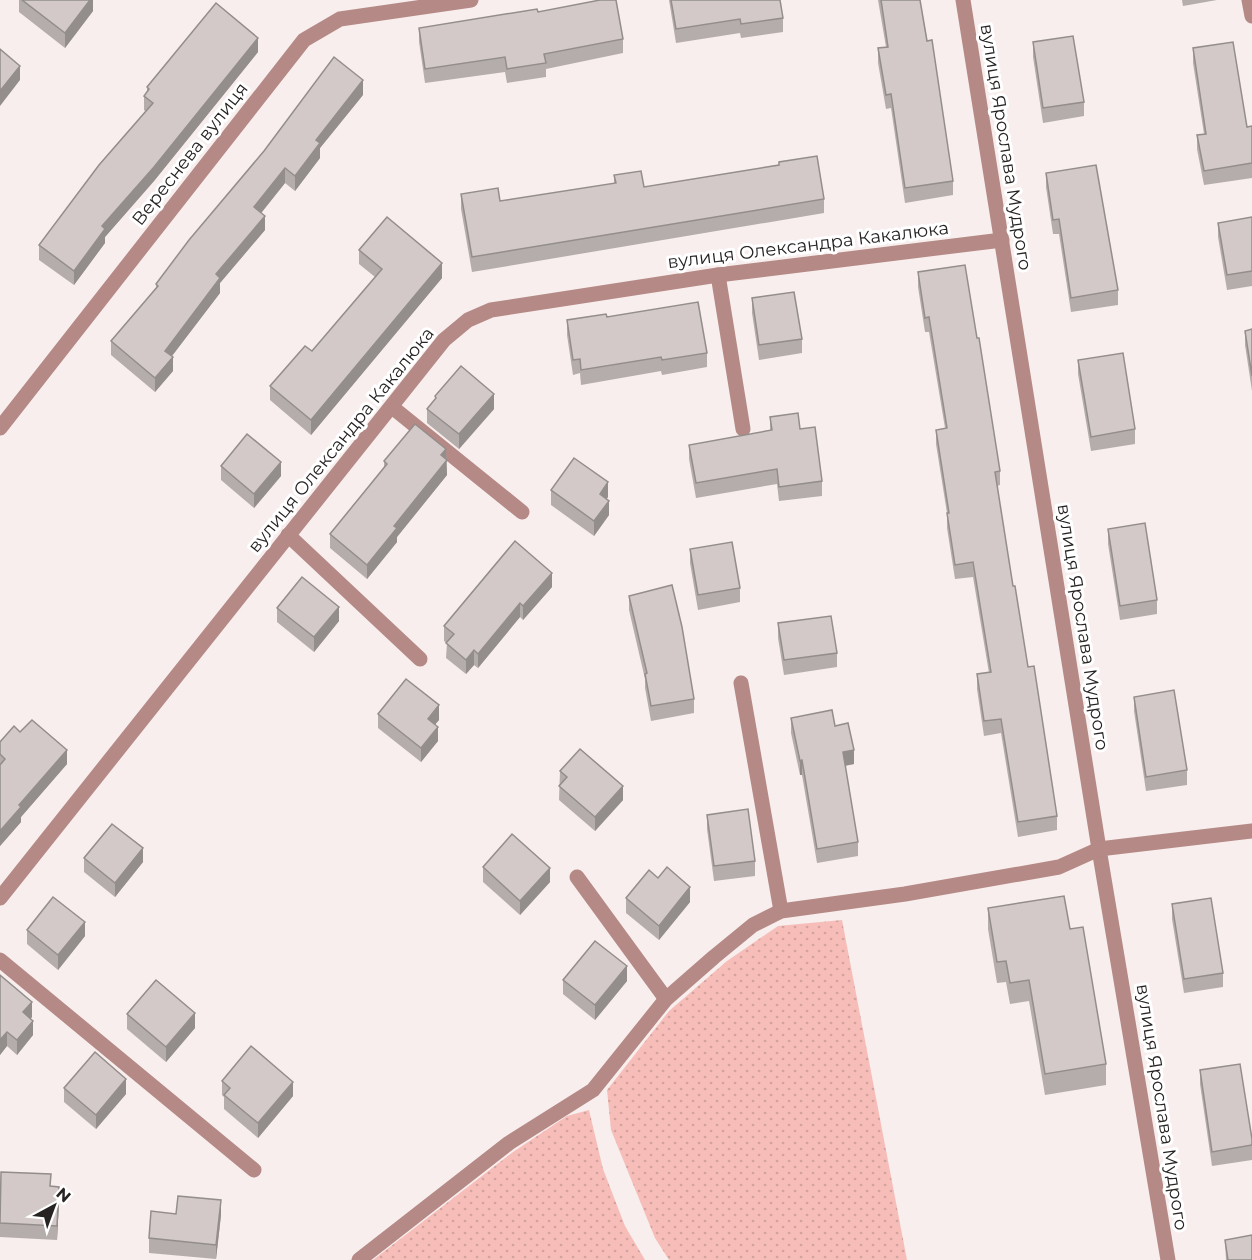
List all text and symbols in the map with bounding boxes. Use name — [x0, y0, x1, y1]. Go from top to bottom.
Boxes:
street label: вулиця Ярослава Мудрого — [976, 22, 1036, 272]
street label: Вереснева вулиця — [127, 78, 253, 230]
street label: вулиця Олександра Какалюка — [666, 217, 950, 273]
street label: вулиця Олександра Какалюка — [243, 323, 439, 557]
street label: вулиця Ярослава Мудрого — [1053, 502, 1113, 752]
street label: вулиця Ярослава Мудрого — [1132, 982, 1192, 1232]
north arrow — [24, 1176, 84, 1236]
text: N — [52, 1184, 75, 1206]

